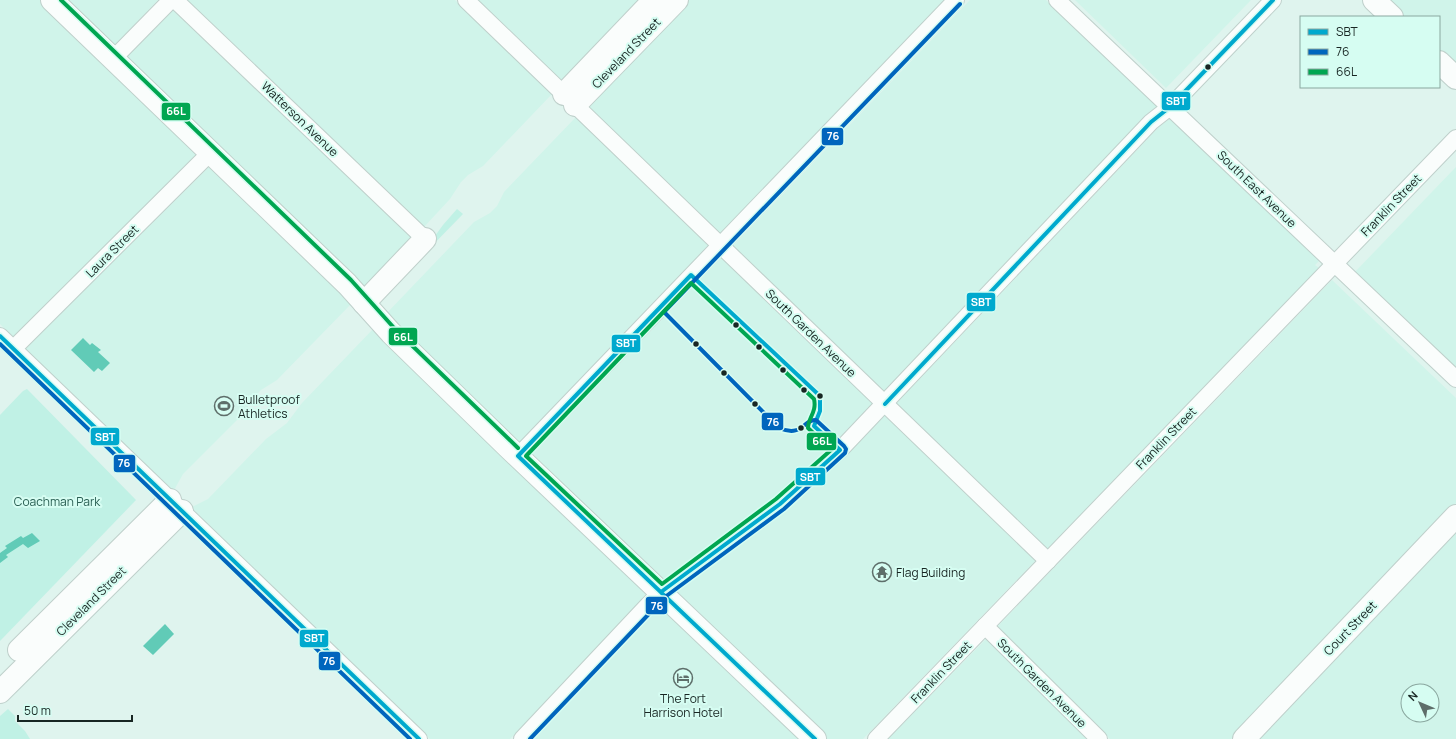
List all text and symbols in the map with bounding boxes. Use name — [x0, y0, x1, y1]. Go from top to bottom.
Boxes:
street label: Cleveland Street — [588, 14, 664, 92]
legend — [1300, 16, 1440, 88]
text: SBT — [1336, 23, 1359, 40]
text: 76 — [1336, 43, 1349, 60]
unlabelled marker — [1203, 62, 1213, 72]
text: 66L — [1336, 63, 1357, 80]
street label: Watterson Avenue — [258, 78, 342, 160]
line badge: SBT — [1161, 91, 1191, 111]
text: SBT — [1166, 93, 1187, 108]
line badge: 66L — [161, 102, 191, 121]
text: 66L — [166, 103, 186, 118]
line badge: 76 — [821, 127, 844, 146]
text: 76 — [827, 128, 840, 143]
street label: South East Avenue — [1214, 147, 1300, 231]
street label: Franklin Street — [1357, 170, 1425, 240]
street label: Laura Street — [82, 221, 142, 281]
street label: South Garden Avenue — [762, 285, 860, 381]
line badge: SBT — [966, 292, 996, 312]
text: SBT — [971, 294, 992, 309]
unlabelled marker — [731, 320, 741, 330]
line badge: 66L — [388, 327, 418, 346]
text: 66L — [393, 329, 413, 344]
line badge: SBT — [611, 334, 641, 353]
text: SBT — [616, 335, 637, 350]
unlabelled marker — [691, 339, 701, 349]
unlabelled marker — [754, 342, 764, 352]
unlabelled marker — [778, 365, 788, 375]
unlabelled marker — [719, 368, 729, 378]
unlabelled marker — [799, 385, 809, 395]
place label: Bulletproof Athletics — [238, 391, 300, 422]
unlabelled marker — [815, 391, 825, 401]
sports icon: Bulletproof Athletics — [213, 395, 235, 417]
unlabelled marker — [750, 399, 760, 409]
street label: Franklin Street — [1132, 403, 1200, 473]
line badge: 76 — [761, 412, 784, 431]
text: 76 — [767, 414, 780, 429]
unlabelled marker — [796, 423, 806, 433]
line badge: SBT — [90, 427, 120, 446]
text: SBT — [95, 429, 116, 444]
line badge: 66L — [806, 432, 837, 451]
text: 66L — [812, 433, 832, 448]
line badge: 76 — [113, 454, 136, 473]
text: 76 — [118, 455, 131, 470]
line badge: SBT — [795, 467, 826, 486]
text: SBT — [800, 469, 821, 484]
park label: Coachman Park — [14, 493, 101, 510]
temple icon: Flag Building — [871, 561, 893, 583]
street label: Cleveland Street — [52, 562, 130, 640]
place label: Flag Building — [896, 564, 965, 581]
line badge: 76 — [645, 596, 668, 615]
street label: Court Street — [1320, 597, 1380, 659]
text: 76 — [651, 598, 664, 613]
line badge: SBT — [299, 629, 329, 648]
text: SBT — [304, 630, 325, 645]
street label: South Garden Avenue — [994, 635, 1090, 731]
street label: Franklin Street — [907, 637, 975, 707]
line badge: 76 — [318, 651, 341, 671]
text: 76 — [323, 653, 336, 668]
hotel icon: The Fort Harrison Hotel — [672, 667, 694, 689]
north arrow — [1400, 683, 1440, 723]
text: N — [1404, 688, 1421, 704]
place label: The Fort Harrison Hotel — [644, 690, 722, 721]
scale bar — [18, 697, 132, 723]
text: 50 m — [24, 702, 51, 719]

